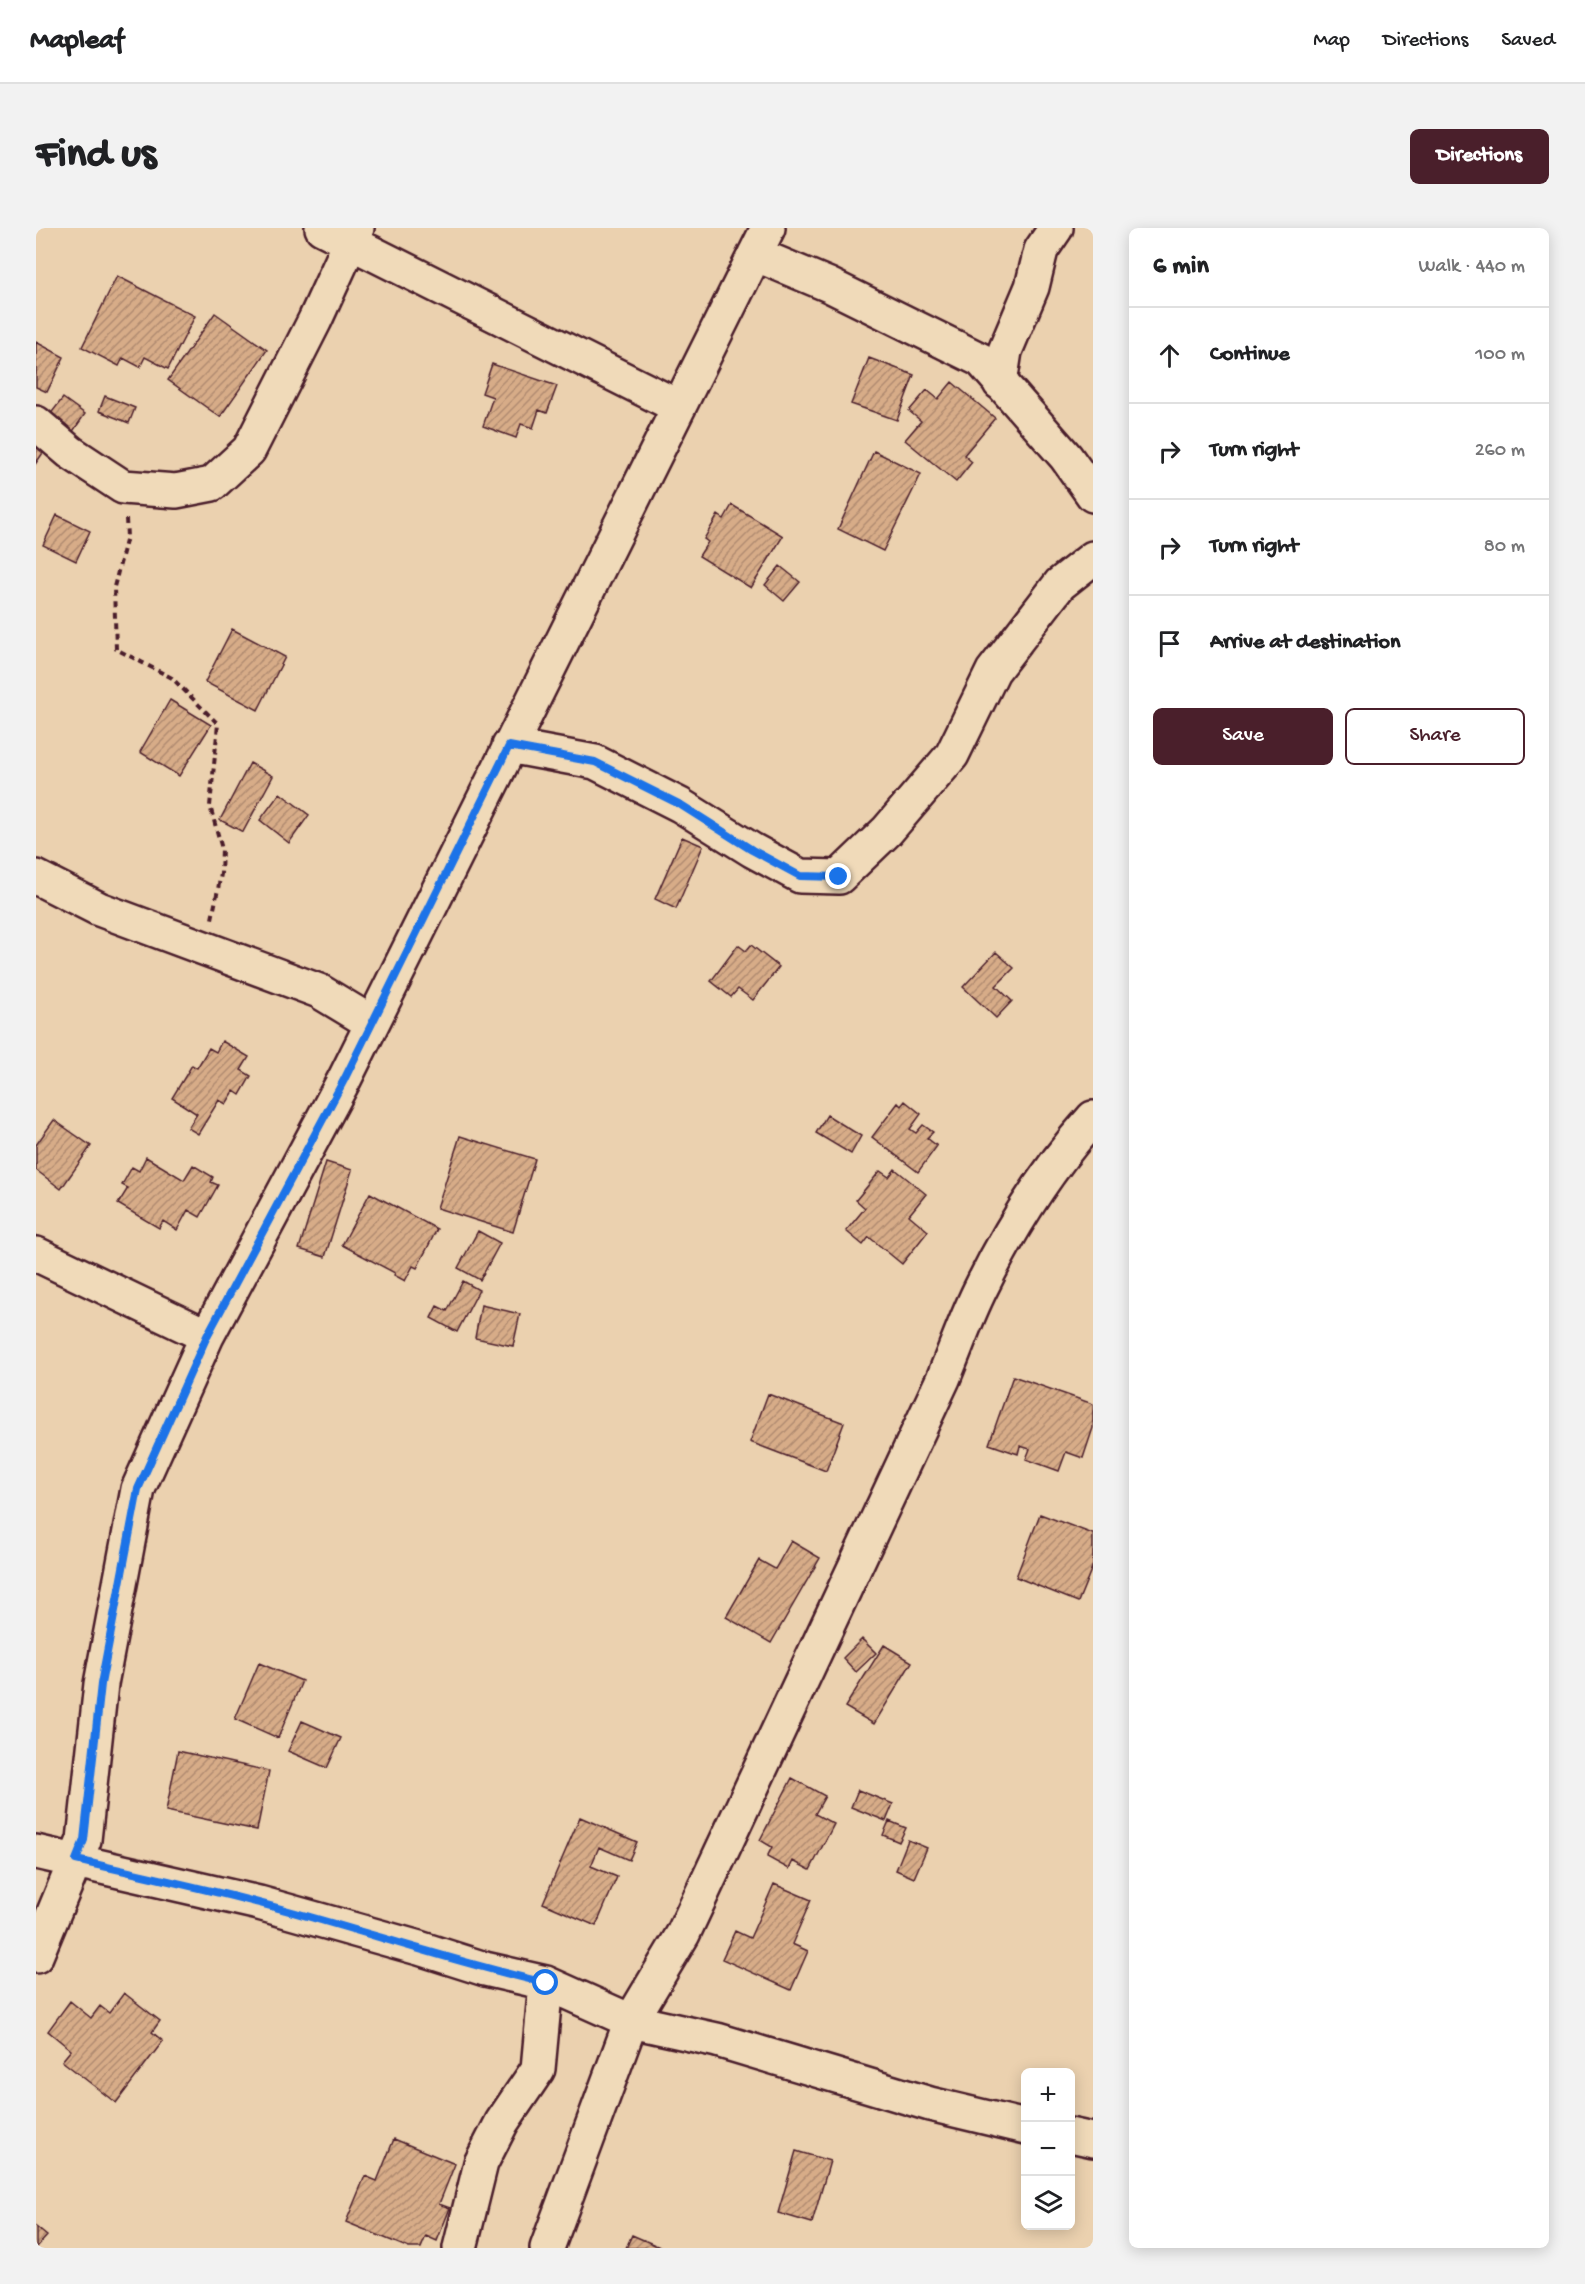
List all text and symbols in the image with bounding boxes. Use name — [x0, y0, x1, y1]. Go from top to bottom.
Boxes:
text: Mapleaf — [30, 25, 124, 58]
text: Map — [1313, 29, 1350, 54]
text: Directions — [1383, 29, 1468, 54]
text: Saved — [1501, 29, 1555, 54]
button: Directions — [1410, 129, 1549, 184]
text: Find us — [36, 132, 156, 181]
text: 6 min — [1153, 252, 1209, 283]
text: Walk · 440 m — [1419, 256, 1525, 279]
icon: ahead — [1153, 339, 1186, 372]
text: Continue — [1210, 342, 1290, 368]
text: 100 m — [1475, 344, 1525, 367]
icon: right — [1153, 435, 1186, 468]
text: Turn right — [1210, 438, 1298, 464]
text: 260 m — [1475, 440, 1525, 463]
icon: right — [1153, 531, 1186, 564]
text: Turn right — [1210, 534, 1298, 560]
text: 80 m — [1484, 536, 1525, 559]
icon: arrive — [1153, 627, 1186, 660]
text: Arrive at destination — [1210, 630, 1400, 656]
button: Save — [1153, 708, 1333, 765]
button: Share — [1345, 708, 1525, 765]
route end — [825, 863, 851, 889]
route start — [532, 1969, 558, 1995]
map controls — [1021, 2068, 1075, 2230]
button: + — [1021, 2068, 1075, 2122]
button: − — [1021, 2122, 1075, 2176]
button: layers — [1021, 2176, 1075, 2230]

